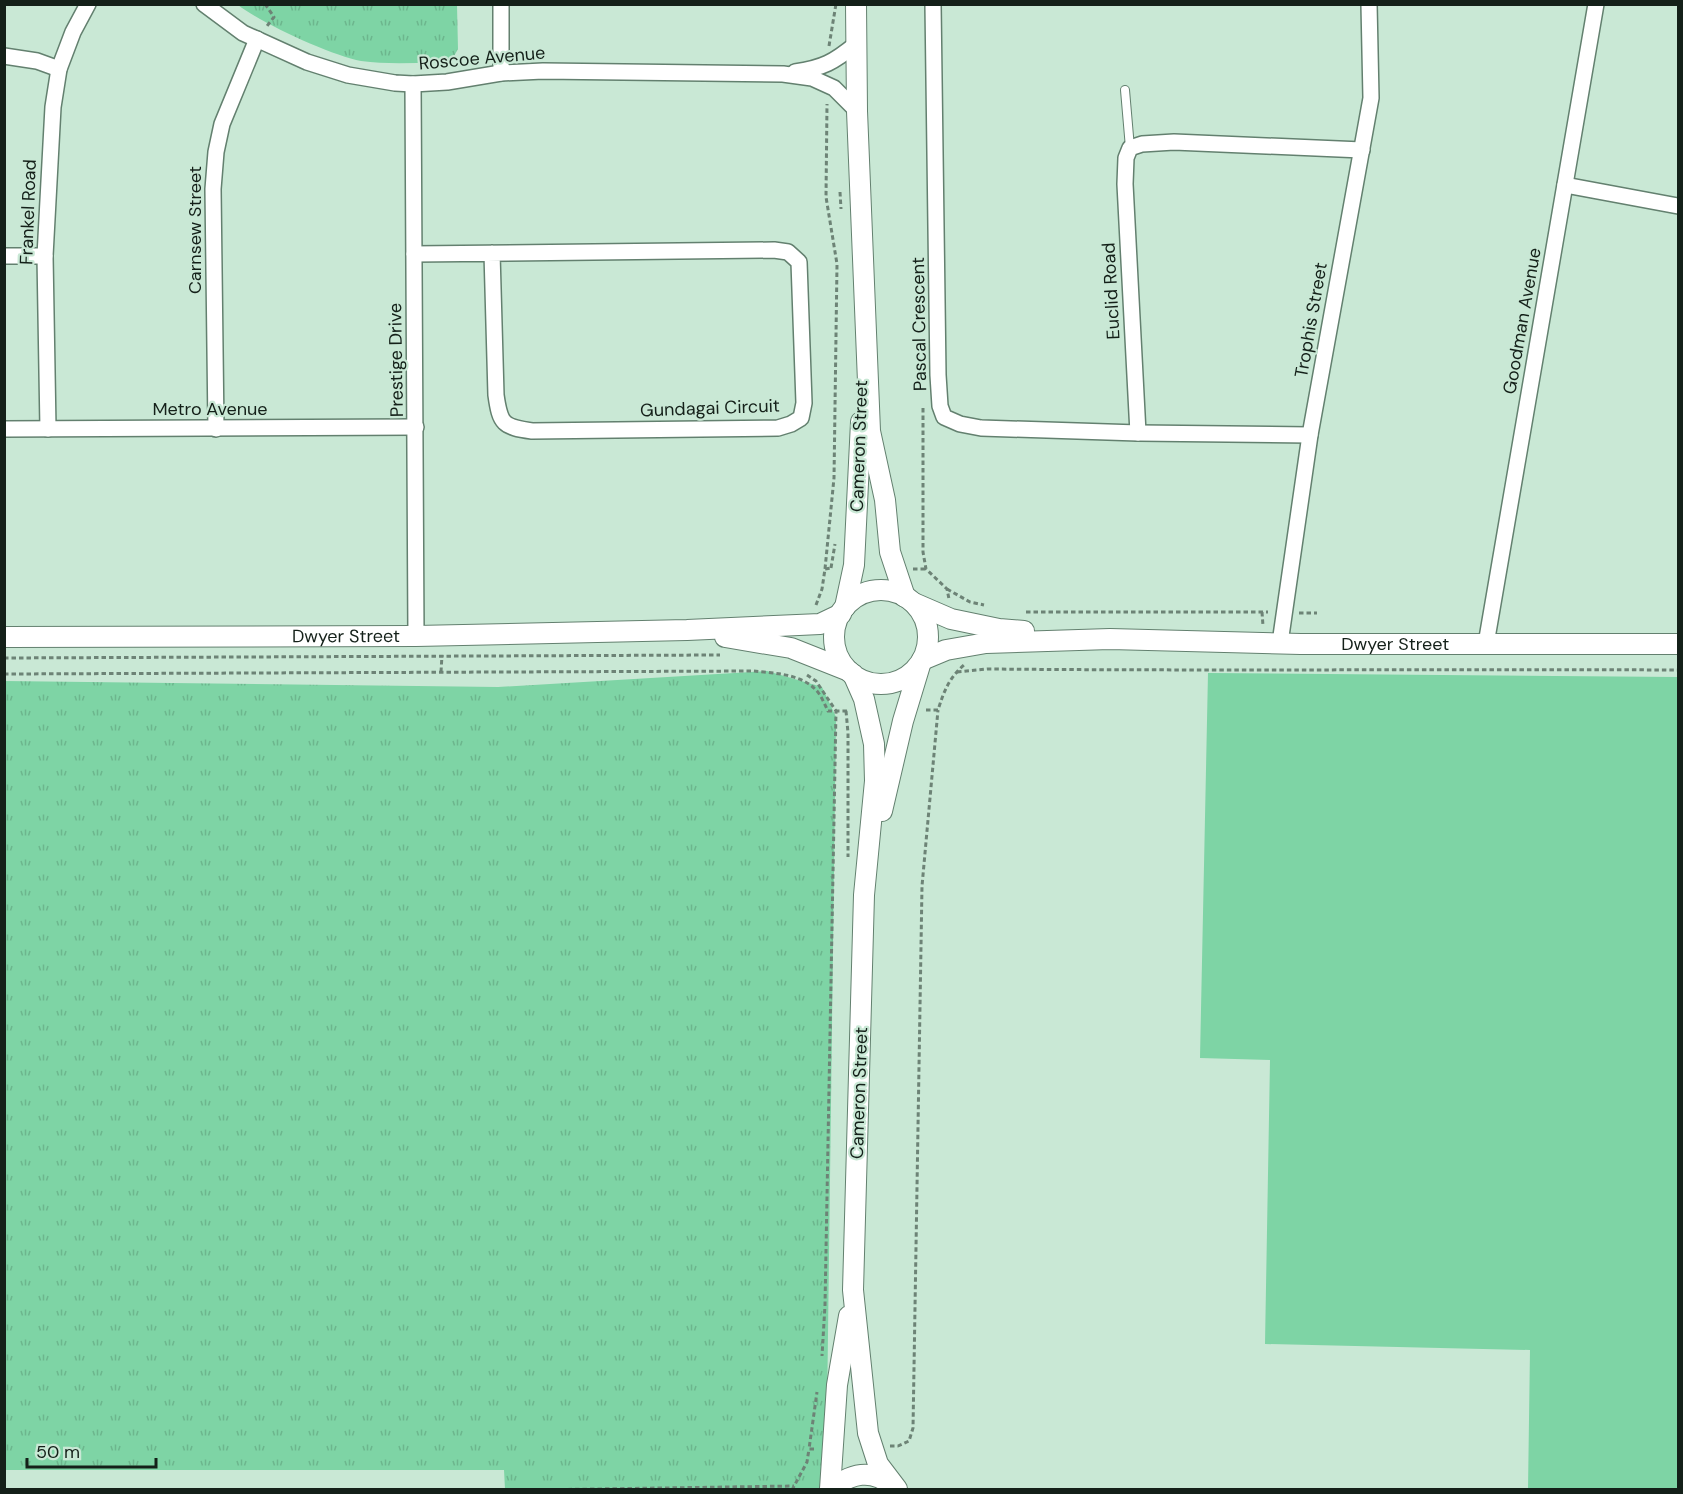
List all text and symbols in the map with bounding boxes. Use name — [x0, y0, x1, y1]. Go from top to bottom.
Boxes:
street label: Roscoe Avenue — [418, 41, 546, 75]
street label: Frankel Road — [14, 159, 42, 265]
street label: Carnsew Street — [183, 166, 207, 294]
street label: Euclid Road — [1096, 242, 1126, 340]
street label: Goodman Avenue — [1497, 246, 1547, 396]
street label: Pascal Crescent — [906, 257, 932, 391]
street label: Trophis Street — [1289, 260, 1333, 380]
street label: Prestige Drive — [383, 303, 409, 417]
street label: Cameron Street — [845, 380, 873, 512]
street label: Gundagai Circuit — [640, 394, 780, 422]
street label: Metro Avenue — [152, 397, 268, 421]
street label: Dwyer Street — [292, 624, 400, 648]
street label: Dwyer Street — [1341, 632, 1449, 656]
street label: Cameron Street — [845, 1027, 873, 1159]
scale bar — [27, 1431, 156, 1469]
text: 50 m — [36, 1440, 80, 1464]

